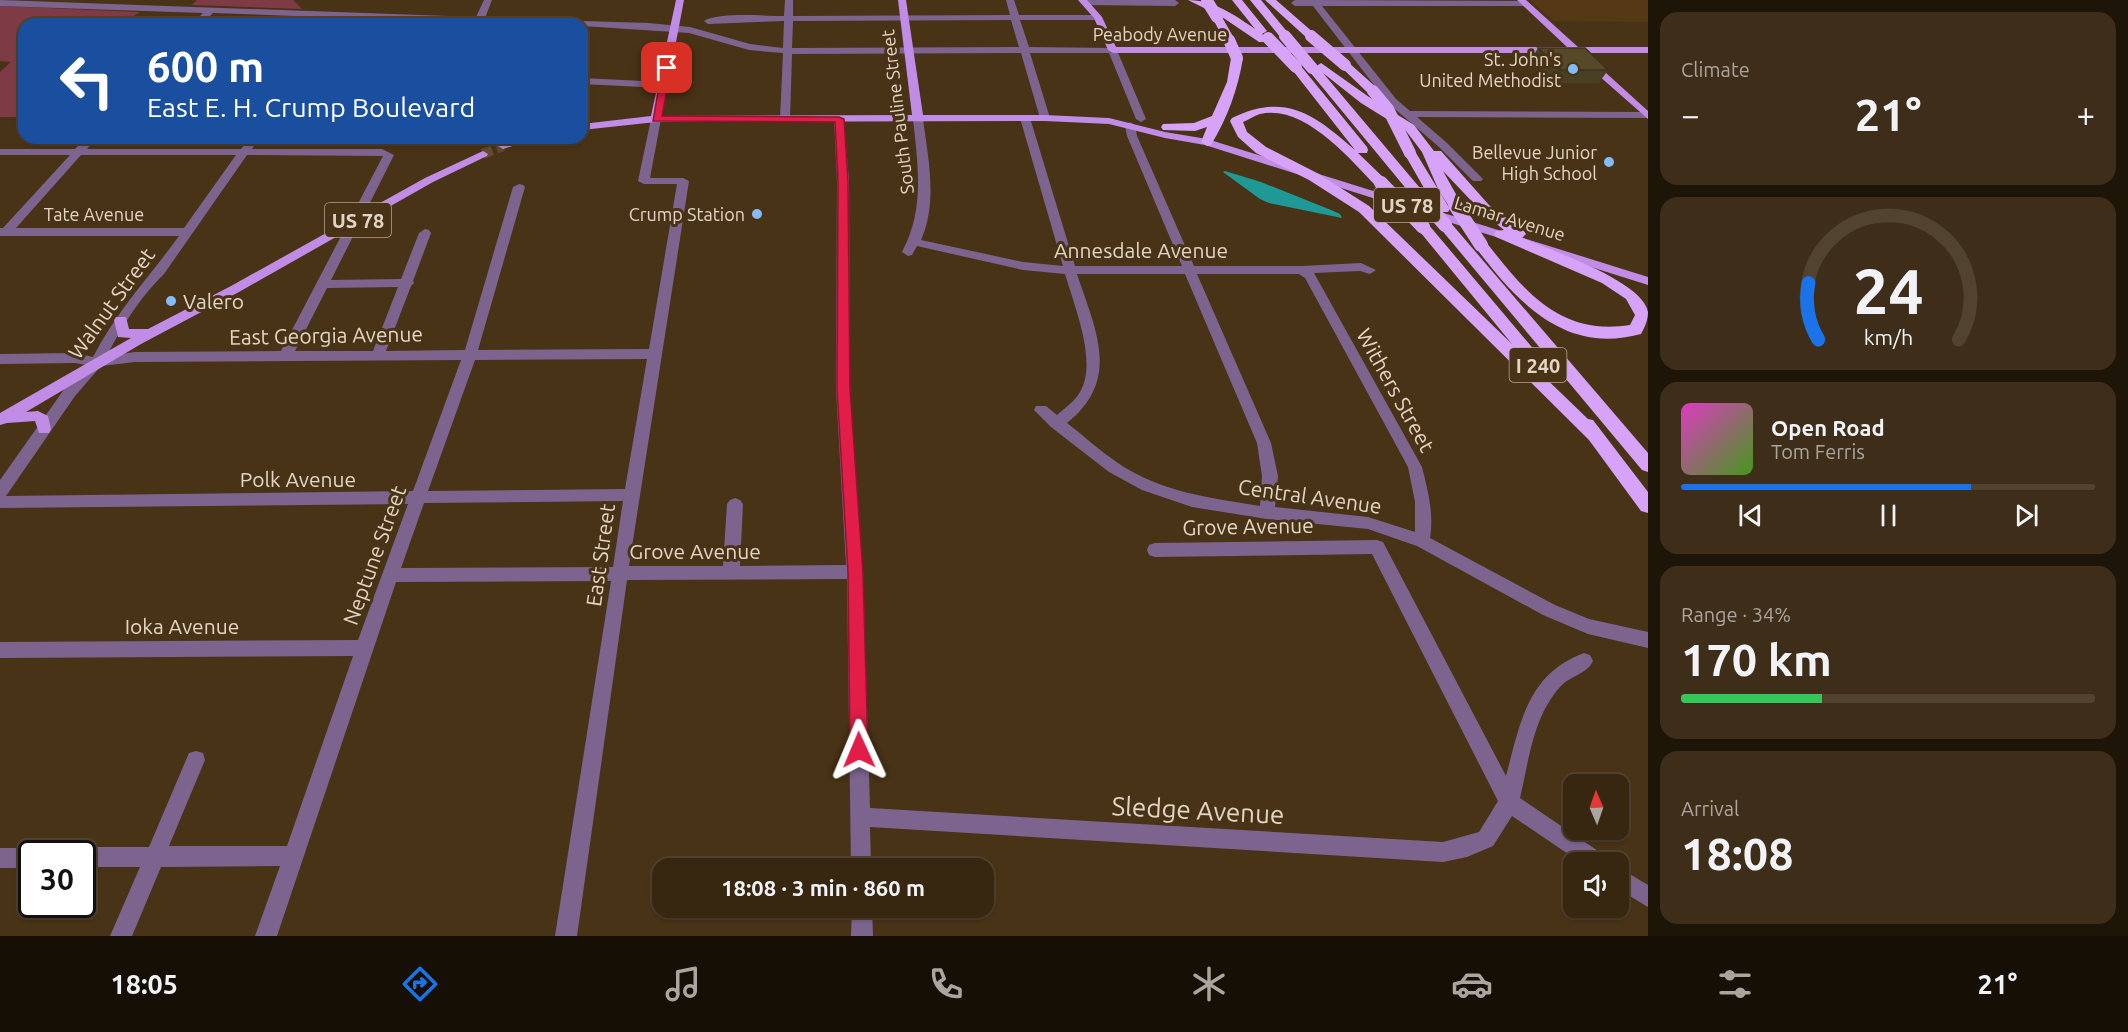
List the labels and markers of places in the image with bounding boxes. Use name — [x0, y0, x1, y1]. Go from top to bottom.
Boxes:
pin — [641, 42, 692, 93]
place label: St. John's United Methodist — [1419, 49, 1561, 90]
marker: St. John's United Methodist — [1566, 62, 1580, 76]
place label: Bellevue Junior High School — [1472, 142, 1597, 183]
marker: Bellevue Junior High School — [1602, 155, 1616, 169]
place label: Crump Station — [629, 204, 745, 224]
marker: Crump Station — [750, 207, 764, 221]
place label: Valero — [183, 289, 244, 313]
marker: Valero — [164, 294, 178, 308]

